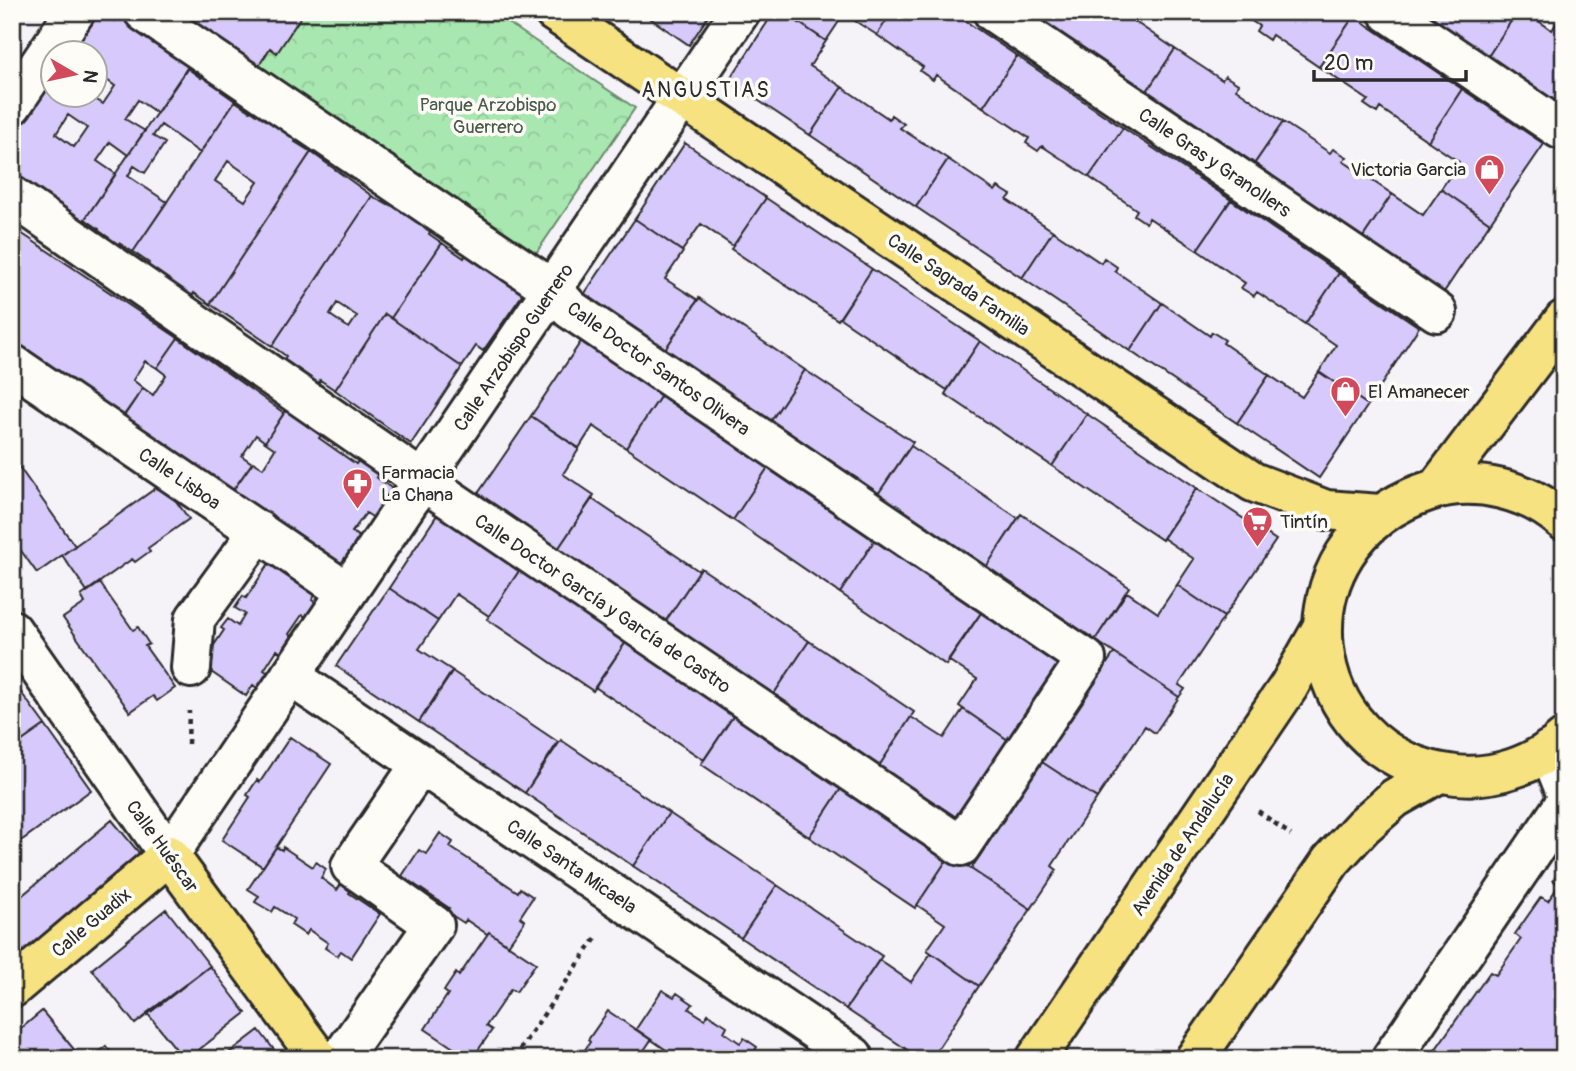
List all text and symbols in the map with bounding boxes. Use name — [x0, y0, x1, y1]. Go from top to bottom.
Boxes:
north arrow — [38, 38, 108, 108]
scale bar — [1314, 38, 1466, 82]
text: 20 m — [1324, 50, 1373, 77]
text: N — [77, 68, 103, 85]
district label: ANGUSTIAS — [641, 77, 771, 104]
park label: Parque Arzobispo Guerrero — [420, 93, 556, 139]
street label: Calle Gras y Granollers — [1134, 103, 1296, 223]
shop icon: Victoria Garcia — [1472, 152, 1506, 196]
place label: Victoria Garcia — [1351, 158, 1466, 182]
street label: Calle Sagrada Familia — [883, 228, 1034, 341]
street label: Calle Arzobispo Guerrero — [449, 259, 579, 436]
street label: Calle Doctor Santos Olivera — [562, 296, 755, 441]
shop icon: El Amanecer — [1328, 374, 1362, 418]
place label: El Amanecer — [1368, 380, 1470, 404]
street label: Calle Lisboa — [134, 443, 225, 515]
place label: Farmacia La Chana — [381, 461, 455, 507]
pharmacy icon: Farmacia La Chana — [341, 466, 375, 510]
supermarket icon: Tintín — [1240, 504, 1274, 548]
street label: Calle Doctor García y García de Castro — [470, 509, 735, 699]
place label: Tintín — [1280, 510, 1328, 534]
street label: Avenida de Andalucía — [1126, 768, 1240, 921]
street label: Calle Huéscar — [121, 796, 204, 898]
street label: Calle Santa Micaela — [502, 814, 641, 919]
street label: Calle Guadix — [47, 883, 136, 963]

